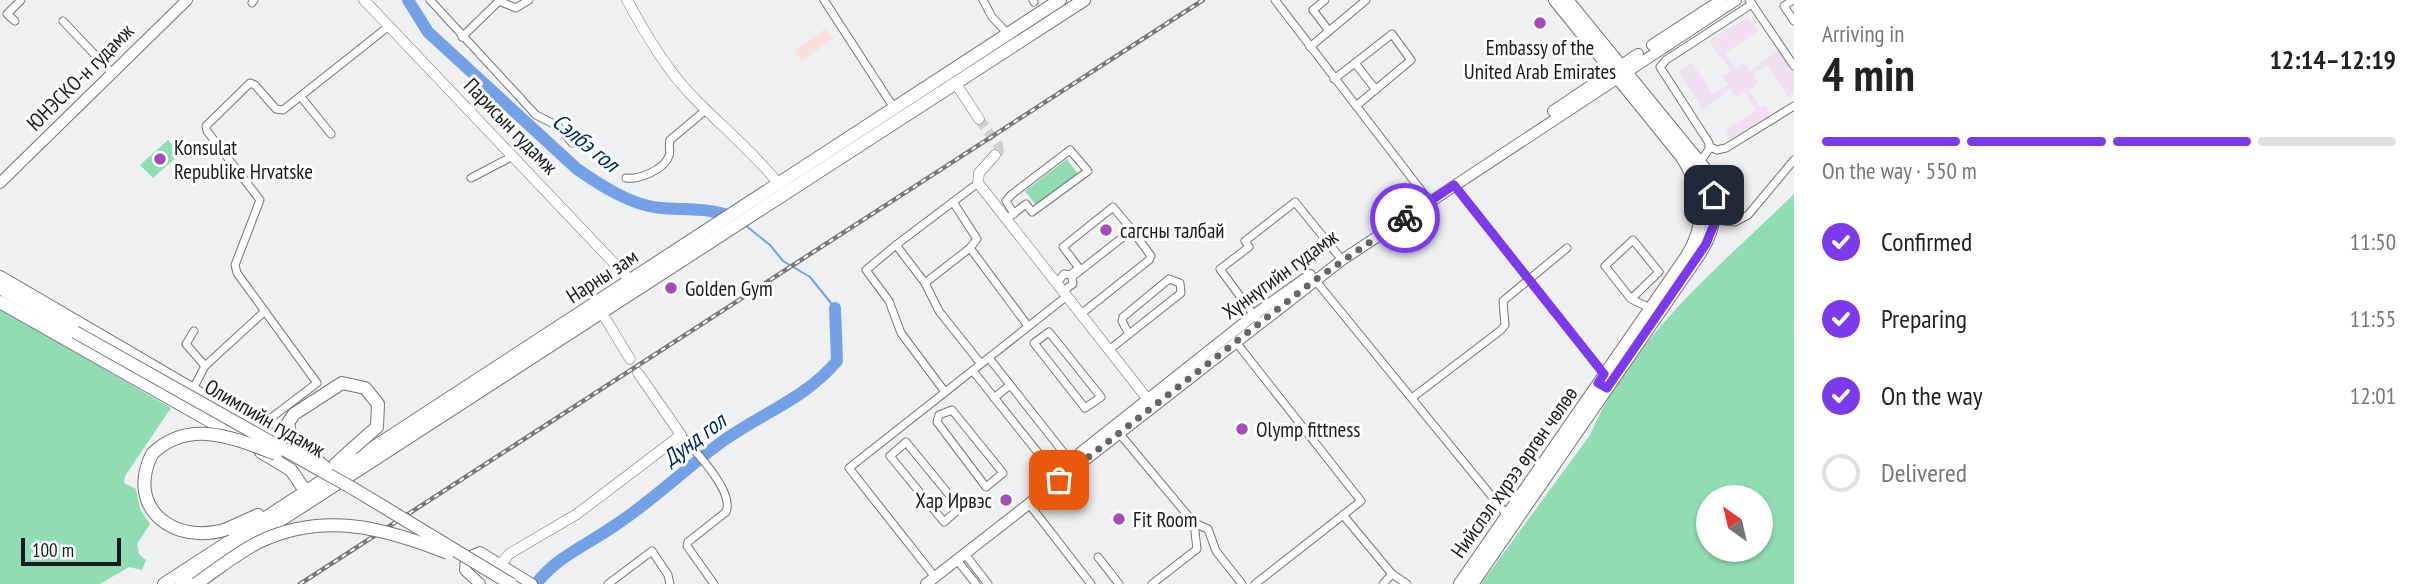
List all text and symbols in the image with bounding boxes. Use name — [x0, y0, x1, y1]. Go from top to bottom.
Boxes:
marker: Embassy of the United Arab Emirates — [1532, 15, 1548, 31]
street label: ЮНЭСКО-н гудамж — [21, 17, 140, 136]
text: Arriving in — [1822, 19, 1904, 48]
place label: Embassy of the United Arab Emirates — [1464, 34, 1616, 85]
text: 12:14–12:19 — [2269, 43, 2396, 76]
text: 4 min — [1822, 44, 1915, 104]
street label: Парисын гудамж — [458, 72, 564, 180]
water label: Сэлбэ гол — [547, 106, 627, 179]
place label: Konsulat Republike Hrvatske — [174, 134, 313, 185]
marker: Konsulat Republike Hrvatske — [152, 151, 168, 167]
text: On the way · 550 m — [1822, 156, 1977, 185]
pin — [1684, 165, 1744, 225]
icon: home — [1695, 176, 1733, 214]
courier — [1370, 183, 1440, 253]
icon: bike — [1386, 199, 1424, 237]
place label: сагсны талбай — [1120, 217, 1225, 244]
marker: сагсны талбай — [1098, 222, 1114, 238]
street label: Хүннүгийн гудамж — [1217, 223, 1344, 325]
icon: check — [1822, 223, 1860, 261]
text: Confirmed — [1881, 225, 1972, 258]
text: 11:50 — [2350, 227, 2396, 256]
street label: Нарны зам — [561, 243, 643, 309]
place label: Golden Gym — [685, 275, 773, 302]
marker: Golden Gym — [663, 280, 679, 296]
icon: check — [1822, 300, 1860, 338]
text: Preparing — [1881, 302, 1967, 335]
text: 11:55 — [2350, 304, 2396, 333]
street label: Олимпийн гудамж — [200, 373, 331, 464]
icon: check — [1822, 377, 1860, 415]
text: On the way — [1881, 379, 1983, 412]
street label: Нийслэл хүрээ өргөн чөлөө — [1445, 381, 1583, 563]
text: 12:01 — [2350, 381, 2396, 410]
water label: Дунд гол — [656, 405, 733, 473]
place label: Olymp fittness — [1256, 416, 1360, 443]
marker: Olymp fittness — [1234, 421, 1250, 437]
pin — [1029, 450, 1089, 510]
text: Delivered — [1881, 456, 1967, 489]
icon: bag — [1040, 461, 1078, 499]
north arrow — [1696, 485, 1773, 562]
map controls — [1696, 485, 1773, 562]
place label: Хар Ирвэс — [915, 487, 993, 514]
marker: Хар Ирвэс — [998, 492, 1014, 508]
place label: Fit Room — [1133, 506, 1198, 533]
marker: Fit Room — [1111, 511, 1127, 527]
scale bar — [21, 535, 121, 567]
text: 100 m — [32, 538, 74, 562]

